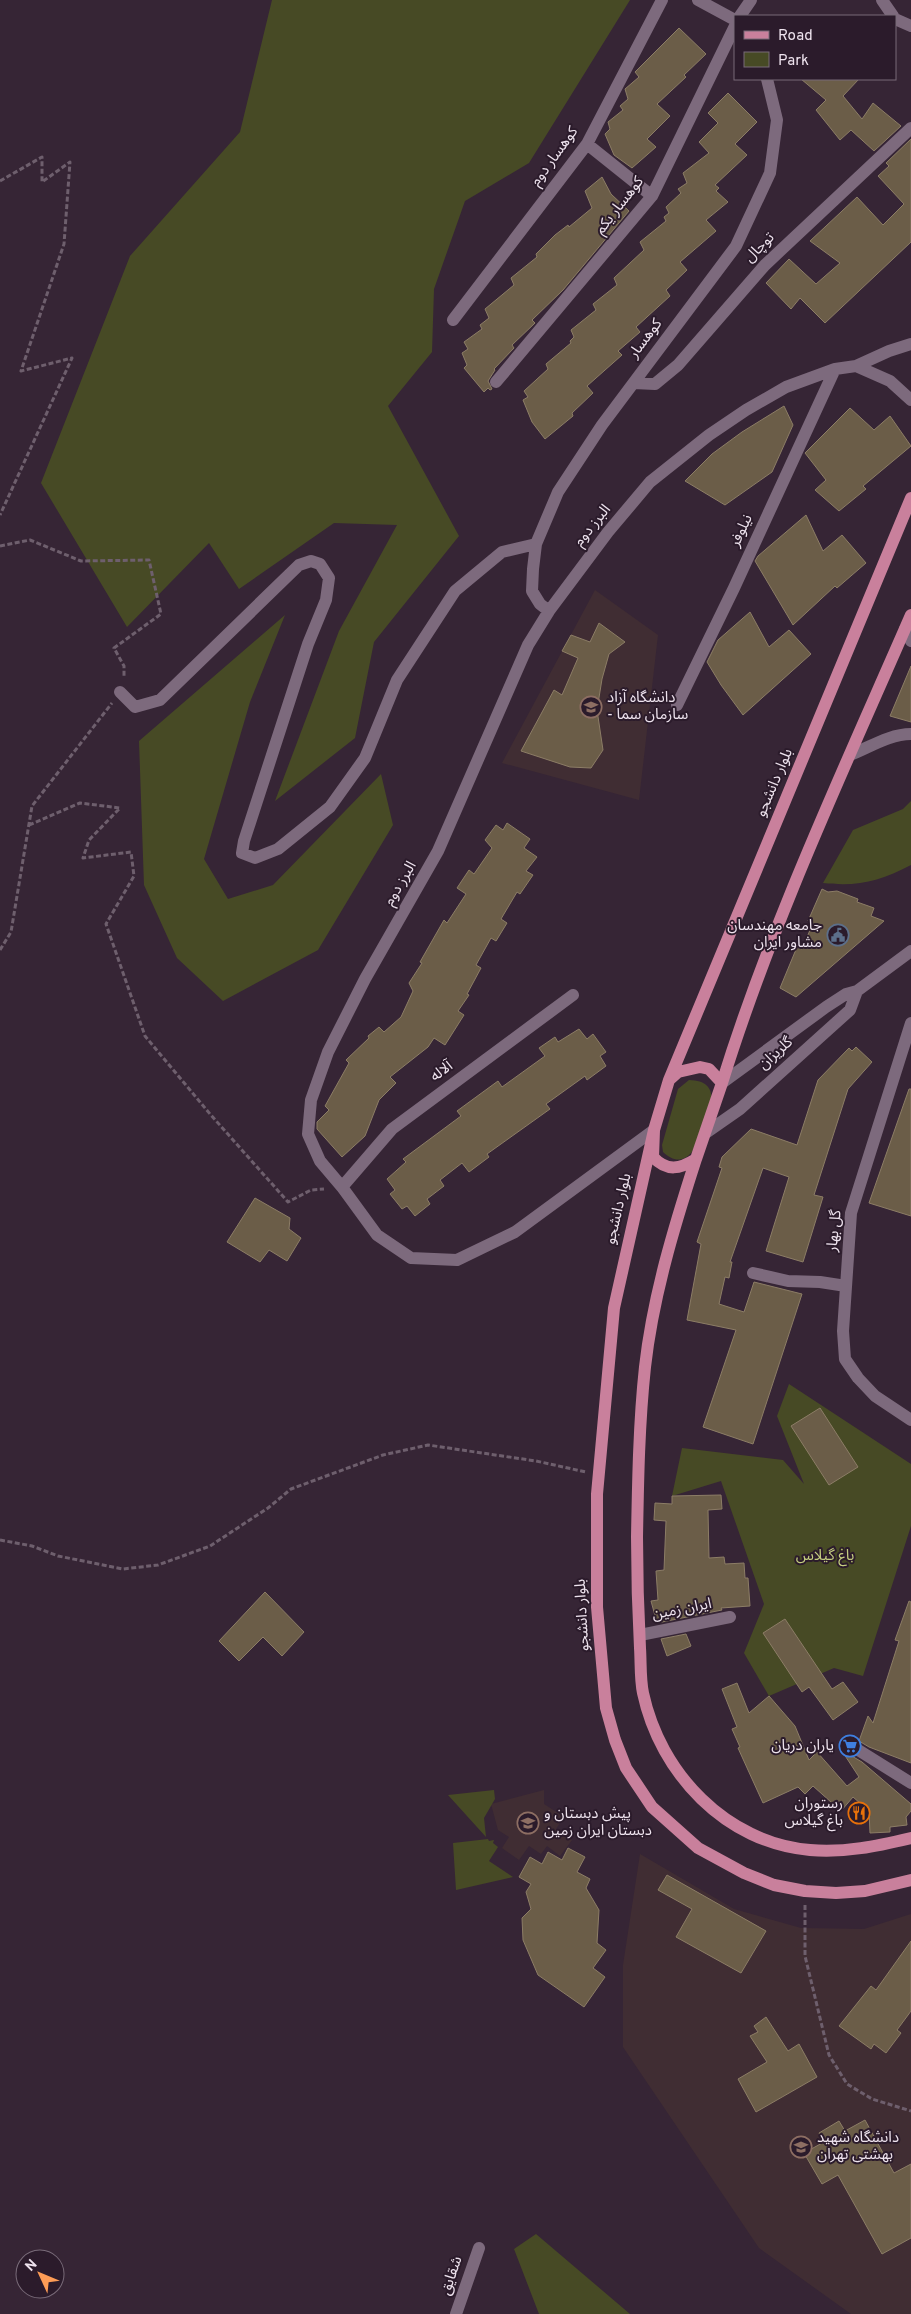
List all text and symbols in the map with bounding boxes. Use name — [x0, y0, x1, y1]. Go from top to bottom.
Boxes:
legend — [734, 15, 896, 80]
text: Road — [778, 27, 813, 46]
text: Park — [778, 52, 809, 71]
street label: کوهسار دوم — [527, 123, 583, 191]
street label: کوهسار یکم — [591, 173, 649, 239]
street label: توچال — [741, 229, 779, 267]
street label: کوهسار — [624, 315, 667, 363]
street label: البرز دوم — [570, 501, 616, 551]
street label: نیلوفر — [726, 512, 758, 551]
place label: دانشگاه آزاد - سازمان سما — [607, 689, 689, 725]
school or university icon: دانشگاه آزاد - سازمان سما — [579, 695, 603, 719]
street label: بلوار دانشجو — [752, 746, 798, 820]
street label: البرز دوم — [381, 858, 421, 910]
place label: جامعه مهندسان مشاور ایران — [727, 917, 822, 953]
public building icon: جامعه مهندسان مشاور ایران — [826, 923, 850, 947]
street label: گلریزان — [755, 1033, 798, 1074]
street label: آلاله — [427, 1057, 458, 1087]
street label: بلوار دانشجو — [602, 1172, 636, 1246]
street label: گل بهار — [823, 1208, 847, 1254]
park label: باغ گیلاس — [796, 1547, 854, 1567]
street label: بلوار دانشجو — [572, 1578, 594, 1652]
street label: ایران زمین — [651, 1595, 713, 1625]
supermarket icon: یاران دریان — [838, 1734, 862, 1758]
place label: یاران دریان — [771, 1737, 834, 1756]
place label: رستوران باغ گیلاس — [785, 1795, 843, 1832]
restaurant icon: رستوران باغ گیلاس — [847, 1801, 871, 1825]
place label: پیش دبستان و دبستان ایران زمین — [544, 1805, 652, 1841]
school or university icon: پیش دبستان و دبستان ایران زمین — [516, 1811, 540, 1835]
place label: دانشگاه شهید بهشتی تهران — [817, 2129, 899, 2165]
school or university icon: دانشگاه شهید بهشتی تهران — [789, 2135, 813, 2159]
north arrow — [15, 2249, 65, 2299]
street label: شقایق — [436, 2254, 468, 2298]
text: N — [22, 2256, 41, 2276]

